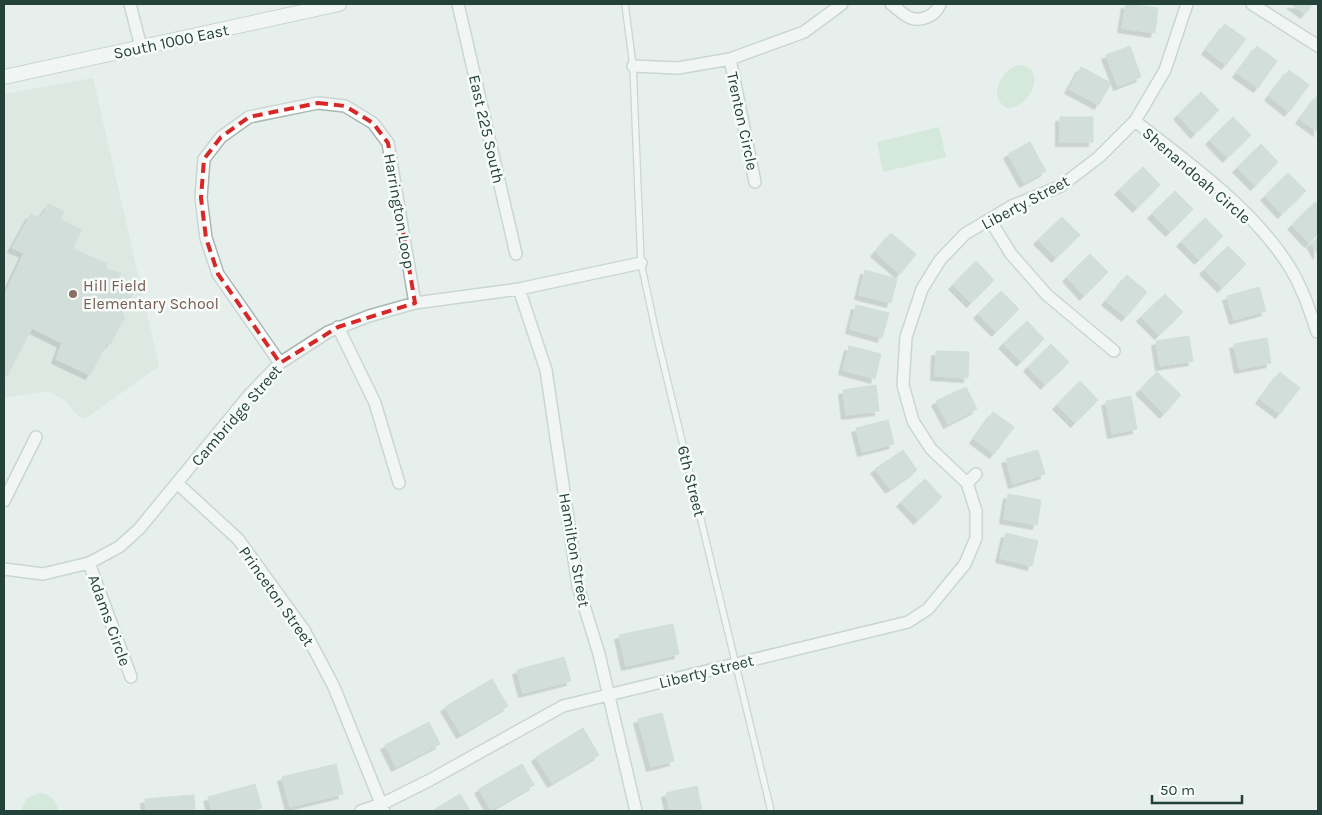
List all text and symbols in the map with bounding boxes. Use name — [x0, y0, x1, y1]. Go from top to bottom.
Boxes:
street label: South 1000 East — [112, 20, 230, 63]
street label: Trenton Circle — [723, 70, 762, 172]
street label: East 225 South — [465, 73, 508, 185]
street label: Shenandoah Circle — [1139, 123, 1255, 228]
street label: Harrington Loop — [380, 152, 419, 270]
street label: Liberty Street — [978, 171, 1072, 234]
place label: Hill Field Elementary School — [83, 276, 219, 313]
marker: Hill Field Elementary School — [67, 288, 79, 300]
street label: Cambridge Street — [187, 361, 286, 470]
street label: 6th Street — [674, 444, 710, 519]
street label: Hamilton Street — [555, 491, 594, 609]
street label: Princeton Street — [235, 543, 318, 650]
street label: Adams Circle — [84, 572, 135, 669]
street label: Liberty Street — [657, 651, 755, 692]
scale bar — [1152, 772, 1242, 804]
text: 50 m — [1160, 781, 1195, 799]

